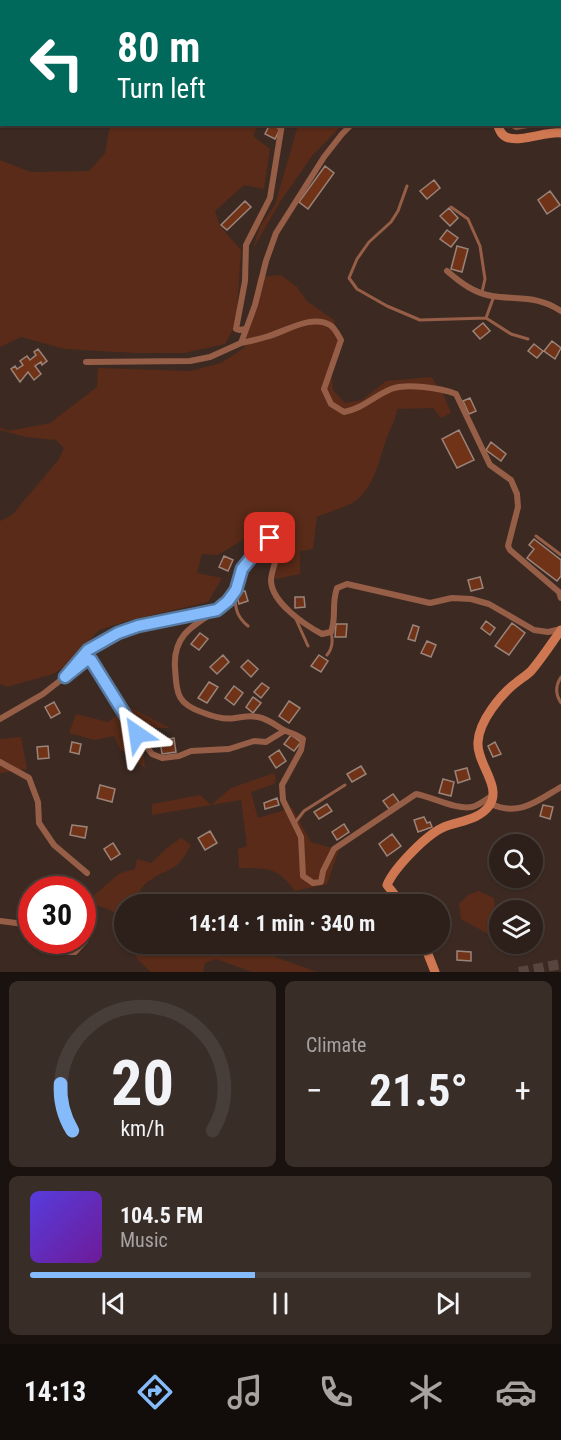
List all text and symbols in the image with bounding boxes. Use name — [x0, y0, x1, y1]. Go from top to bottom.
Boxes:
text: 80 m — [117, 23, 200, 72]
icon: left — [18, 24, 96, 102]
text: Turn left — [117, 73, 206, 105]
pin — [244, 512, 295, 563]
icon: arrive — [253, 521, 286, 554]
position arrow — [105, 702, 169, 766]
map controls — [489, 834, 543, 954]
button: search — [489, 834, 543, 888]
speed limit sign: 30 — [18, 876, 96, 954]
button: layers — [489, 900, 543, 954]
text: 14:14 · 1 min · 340 m — [189, 911, 375, 936]
text: Climate — [306, 1033, 366, 1057]
text: 20 — [111, 1047, 174, 1120]
text: 21.5° — [369, 1064, 468, 1117]
text: − — [306, 1071, 323, 1110]
text: + — [515, 1071, 531, 1110]
text: km/h — [120, 1116, 165, 1141]
text: 104.5 FM — [120, 1203, 203, 1228]
text: Music — [120, 1228, 168, 1252]
icon: previous — [97, 1287, 130, 1320]
icon: pause — [264, 1287, 297, 1320]
icon: next — [431, 1287, 464, 1320]
icon: directions — [134, 1371, 176, 1413]
icon: music — [224, 1371, 266, 1413]
icon: phone — [315, 1371, 357, 1413]
icon: climate — [405, 1371, 447, 1413]
icon: car — [495, 1371, 537, 1413]
text: 14:13 — [24, 1376, 86, 1408]

